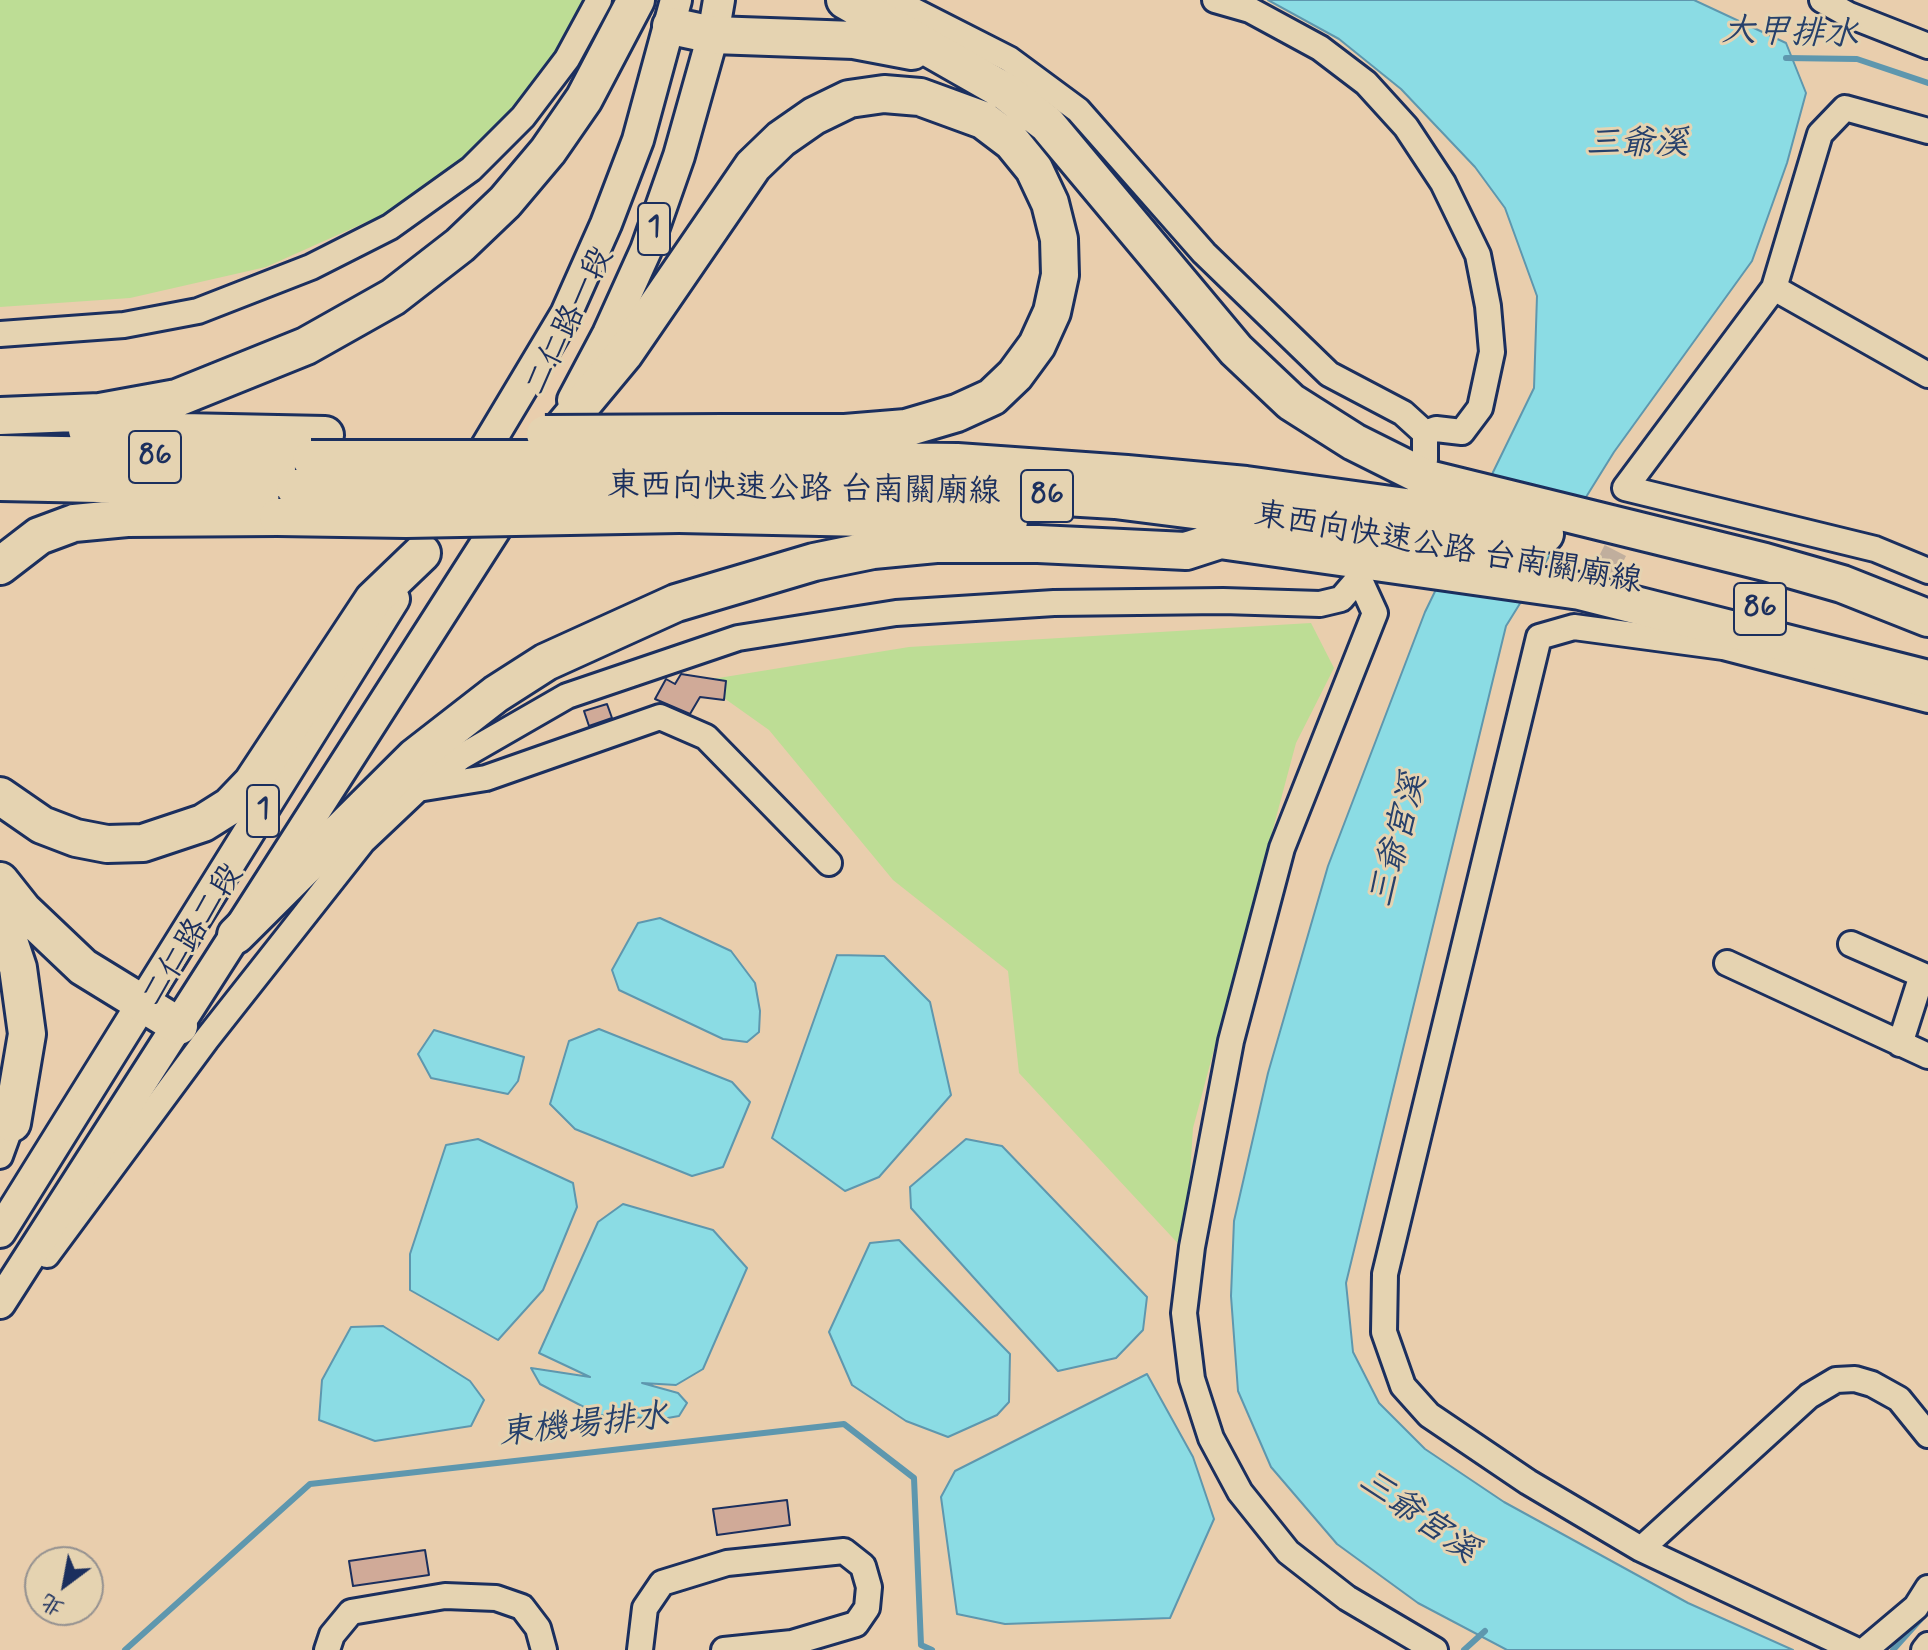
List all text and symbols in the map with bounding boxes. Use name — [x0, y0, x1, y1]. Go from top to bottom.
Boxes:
water label: 大甲排水 — [1721, 12, 1859, 58]
water label: 三爺溪 — [1586, 126, 1688, 166]
road number: 1 — [638, 203, 670, 255]
street label: 二仁路一段 — [519, 242, 623, 402]
road number: 86 — [129, 431, 181, 483]
street label: 東西向快速公路 台南關廟線 — [607, 468, 1001, 514]
road number: 86 — [1021, 470, 1073, 522]
street label: 東西向快速公路 台南關廟線 — [1251, 497, 1645, 603]
road number: 86 — [1734, 583, 1786, 635]
water label: 三爺宮溪 — [1363, 770, 1437, 912]
road number: 1 — [247, 785, 279, 837]
street label: 二仁路二段 — [135, 858, 253, 1014]
water label: 東機場排水 — [497, 1398, 671, 1456]
water label: 三爺宮溪 — [1350, 1462, 1484, 1574]
north arrow — [24, 1546, 104, 1626]
text: 北 — [36, 1587, 69, 1622]

